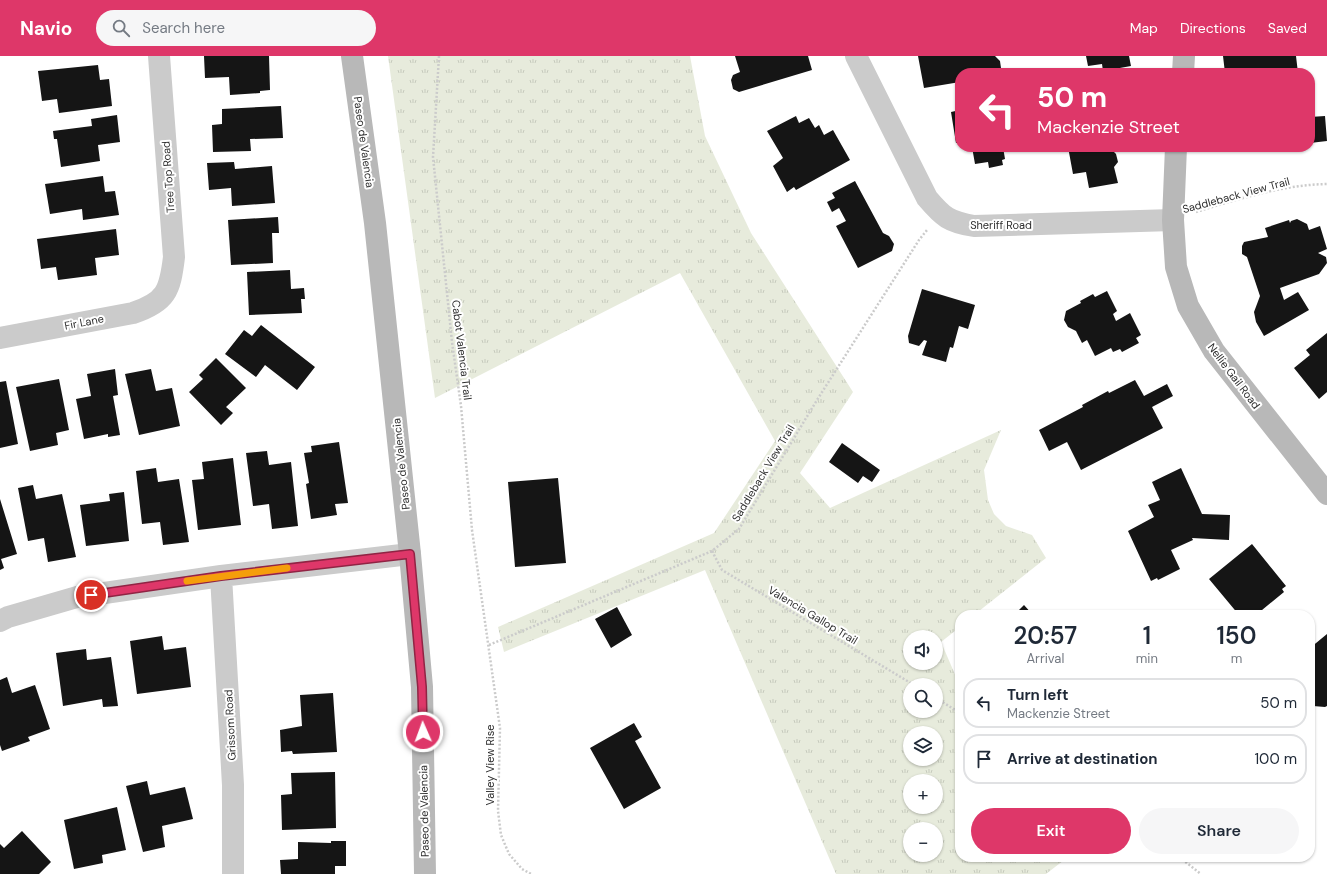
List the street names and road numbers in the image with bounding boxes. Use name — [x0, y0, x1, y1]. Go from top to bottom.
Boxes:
street label: Paseo de Valencia — [351, 95, 377, 189]
street label: Tree Top Road — [159, 141, 177, 213]
street label: Saddleback View Trail — [1181, 174, 1291, 216]
street label: Sheriff Road — [970, 218, 1032, 232]
street label: Cabot Valencia Trail — [449, 299, 475, 401]
street label: Fir Lane — [63, 311, 105, 333]
street label: Nellie Gail Road — [1205, 340, 1263, 412]
street label: Paseo de Valencia — [389, 417, 413, 511]
street label: Saddleback View Trail — [729, 422, 797, 524]
street label: Valencia Gallop Trail — [766, 583, 860, 647]
street label: Grissom Road — [221, 689, 239, 761]
street label: Valley View Rise — [483, 725, 497, 806]
street label: Paseo de Valencia — [416, 765, 432, 857]

